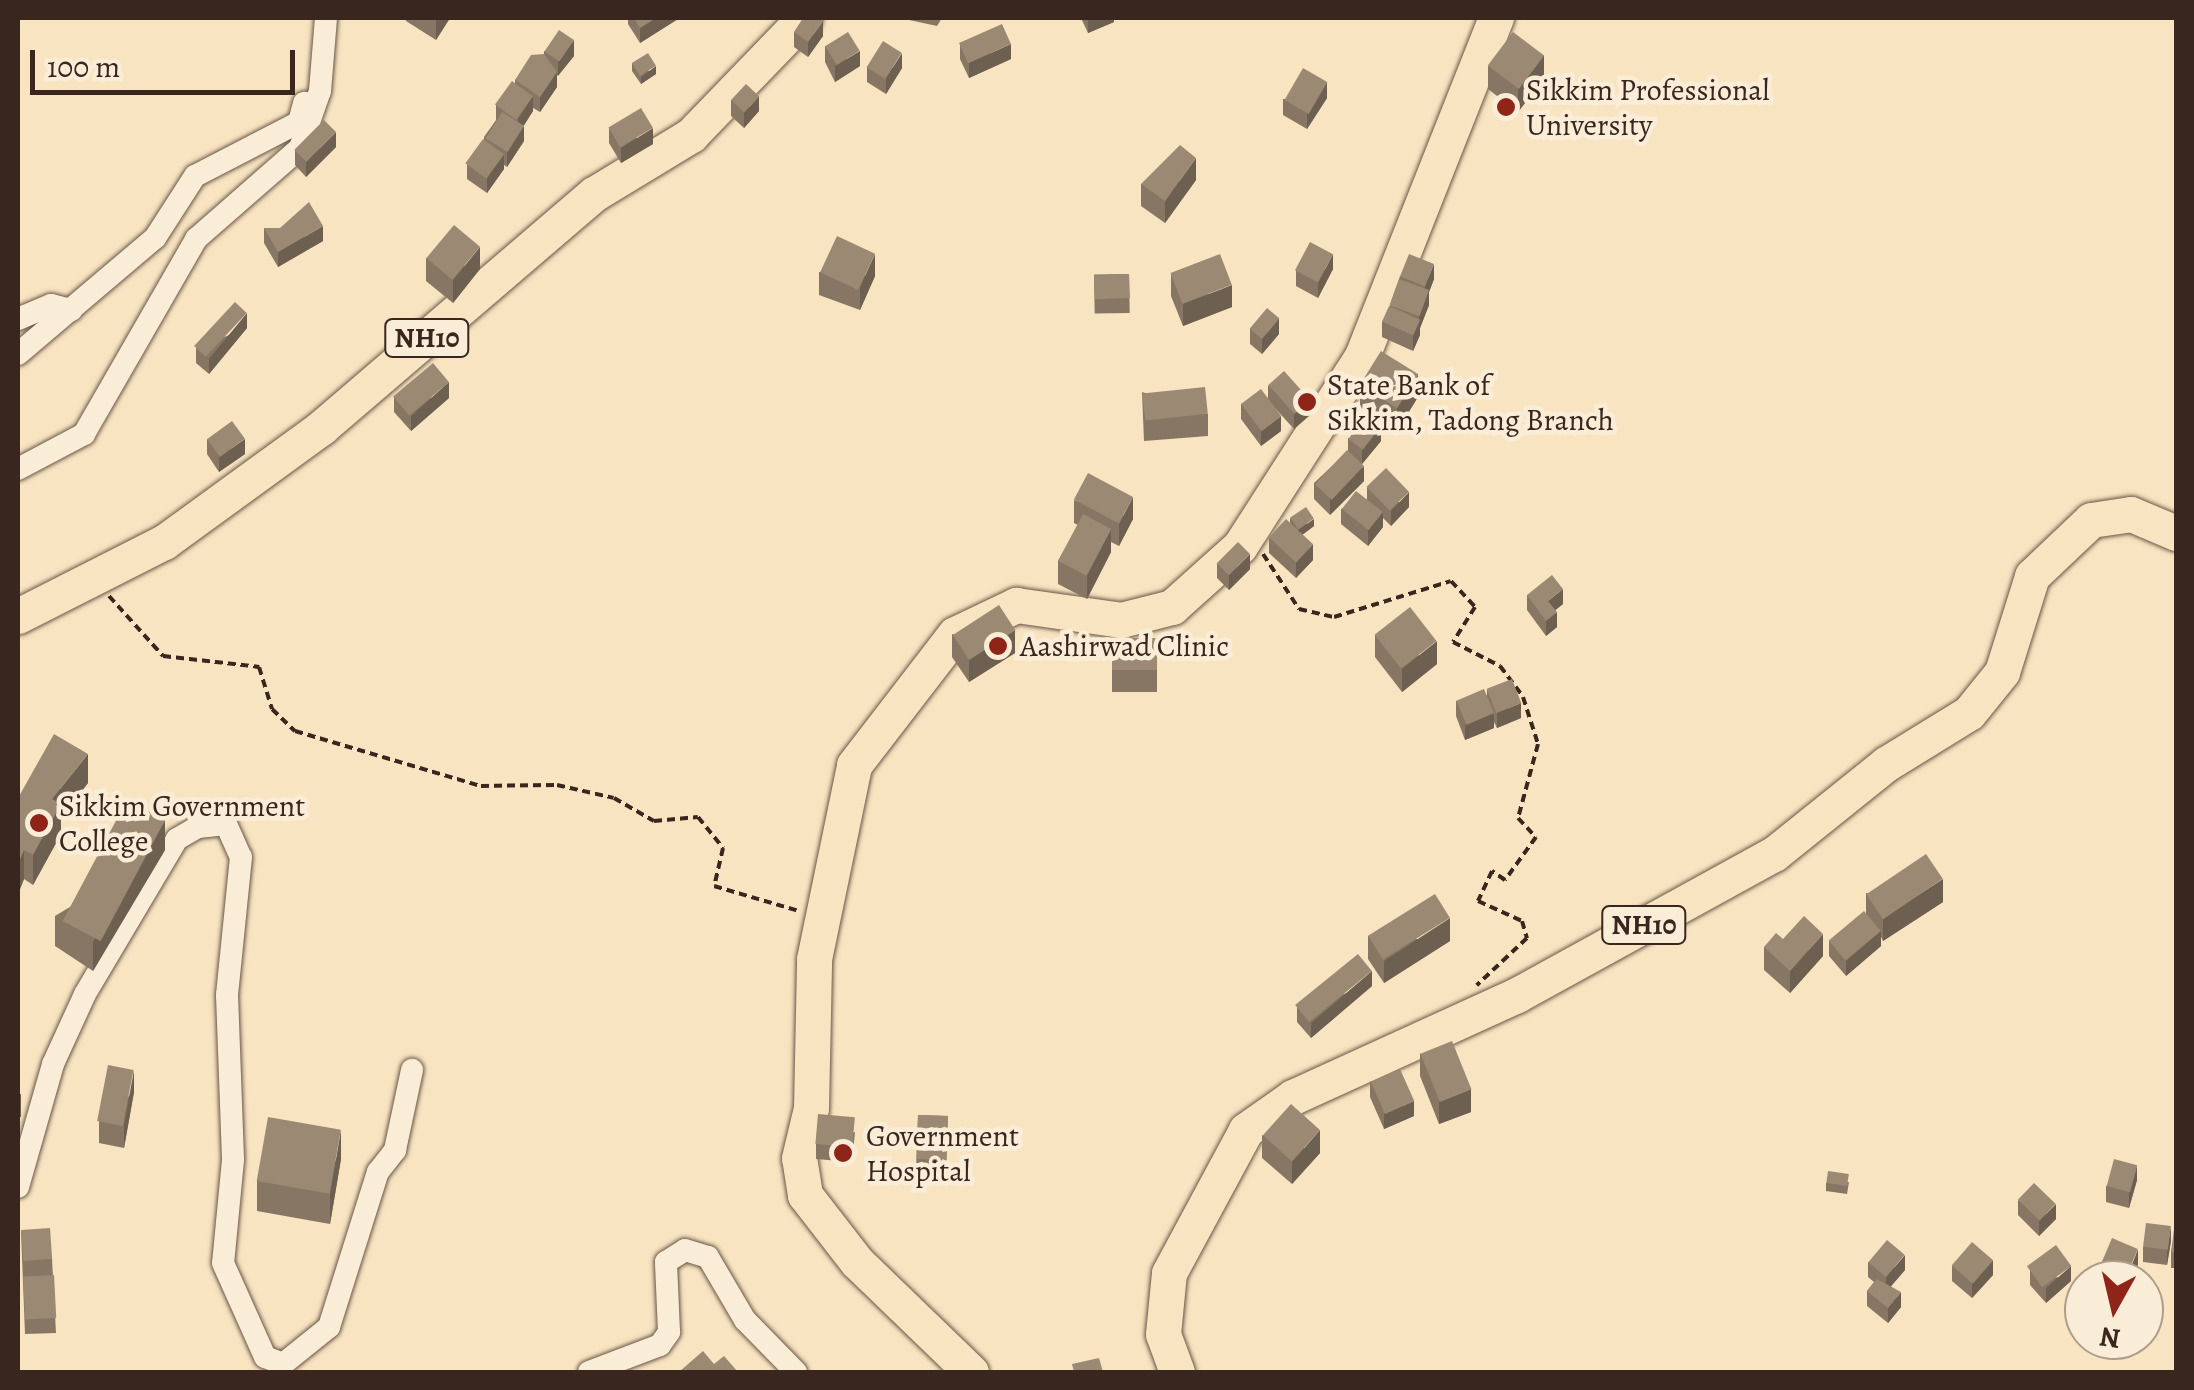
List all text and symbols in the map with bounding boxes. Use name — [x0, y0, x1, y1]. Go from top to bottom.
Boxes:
scale bar — [35, 30, 300, 92]
text: 100 m — [47, 47, 120, 87]
place label: Sikkim Professional University — [1526, 72, 1770, 142]
marker: Sikkim Professional University — [1495, 96, 1517, 118]
road number: NH10 — [382, 315, 472, 361]
place label: State Bank of Sikkim, Tadong Branch — [1327, 367, 1614, 438]
marker: State Bank of Sikkim, Tadong Branch — [1296, 391, 1318, 413]
place label: Aashirwad Clinic — [1020, 628, 1229, 664]
marker: Aashirwad Clinic — [985, 633, 1011, 659]
place label: Sikkim Government College — [59, 788, 305, 858]
marker: Sikkim Government College — [28, 812, 50, 834]
road number: NH10 — [1599, 902, 1689, 948]
place label: Government Hospital — [866, 1118, 1019, 1188]
marker: Government Hospital — [830, 1140, 856, 1166]
north arrow — [2064, 1260, 2164, 1360]
text: N — [2097, 1317, 2123, 1358]

